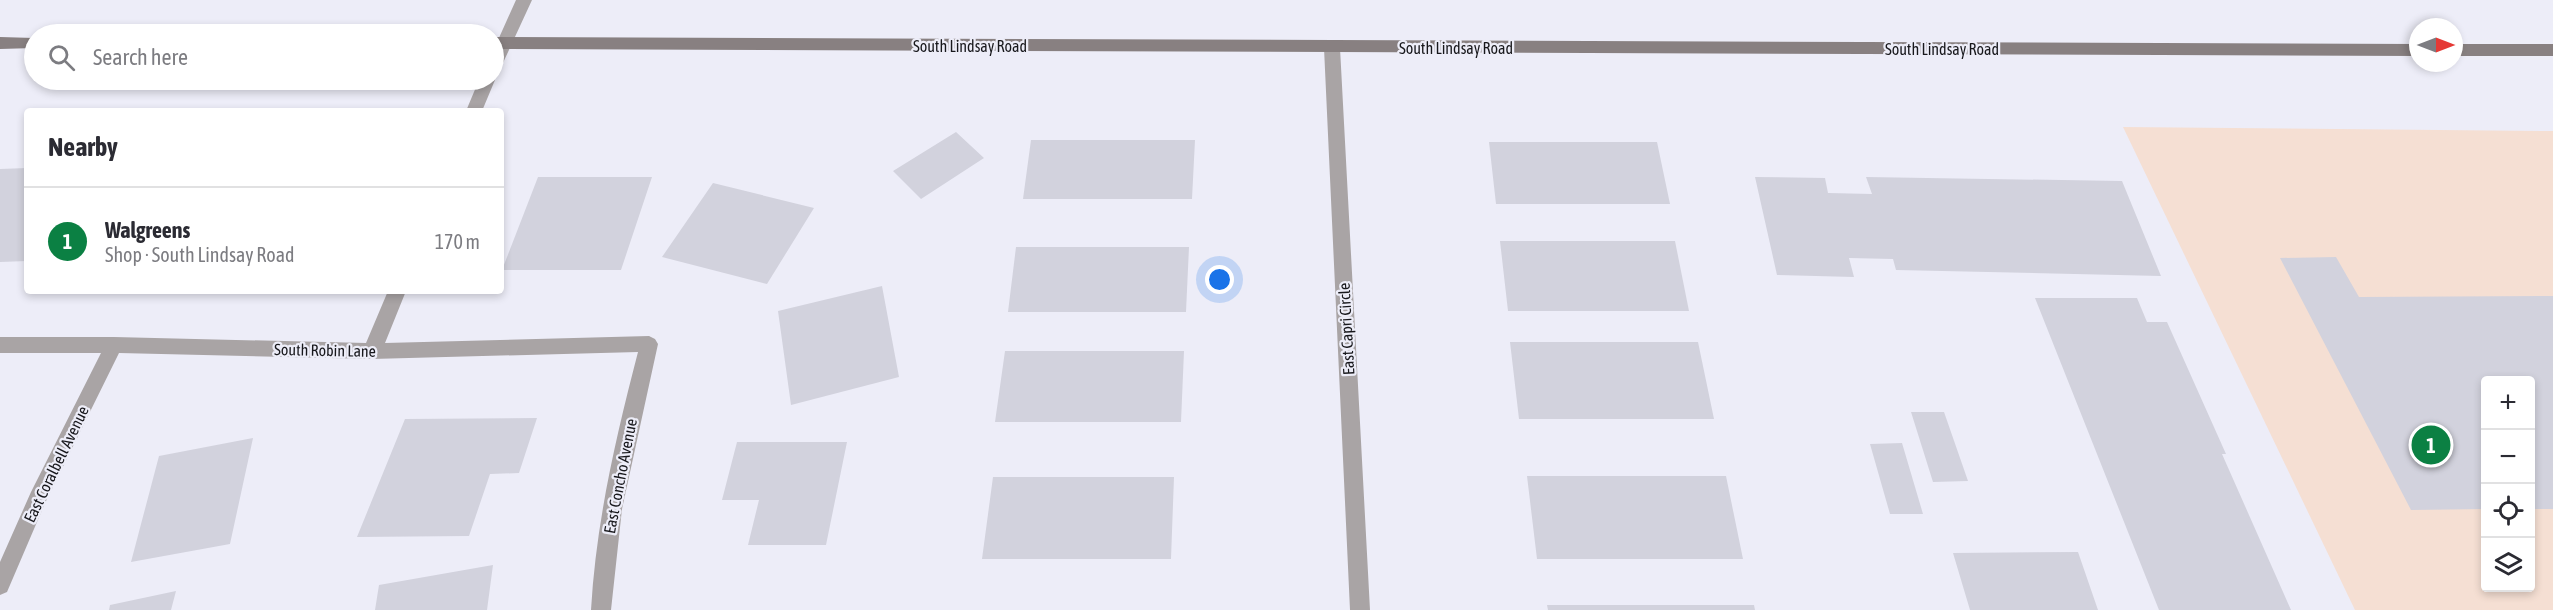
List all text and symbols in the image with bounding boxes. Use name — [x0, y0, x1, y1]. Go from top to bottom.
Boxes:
north arrow — [2409, 18, 2463, 72]
search box — [24, 24, 504, 90]
street label: South Lindsay Road — [913, 37, 1027, 56]
street label: South Lindsay Road — [1399, 39, 1513, 58]
street label: South Lindsay Road — [1885, 40, 1999, 59]
icon: search — [45, 41, 78, 74]
text: Search here — [93, 44, 188, 70]
text: Nearby — [48, 132, 118, 162]
text: Walgreens — [105, 217, 190, 243]
text: 1 — [63, 230, 72, 253]
text: 170 m — [435, 230, 480, 253]
text: Shop · South Lindsay Road — [105, 243, 294, 266]
your location — [1205, 265, 1234, 294]
street label: East Capri Circle — [1335, 282, 1358, 376]
street label: South Robin Lane — [274, 340, 376, 360]
map controls — [2481, 376, 2535, 592]
button: + — [2481, 376, 2535, 430]
street label: East Coralbell Avenue — [20, 403, 92, 525]
street label: East Concho Avenue — [600, 417, 640, 535]
pin: 1 — [2412, 422, 2450, 468]
button: − — [2481, 430, 2535, 484]
button: locate — [2481, 484, 2535, 538]
button: layers — [2481, 538, 2535, 592]

